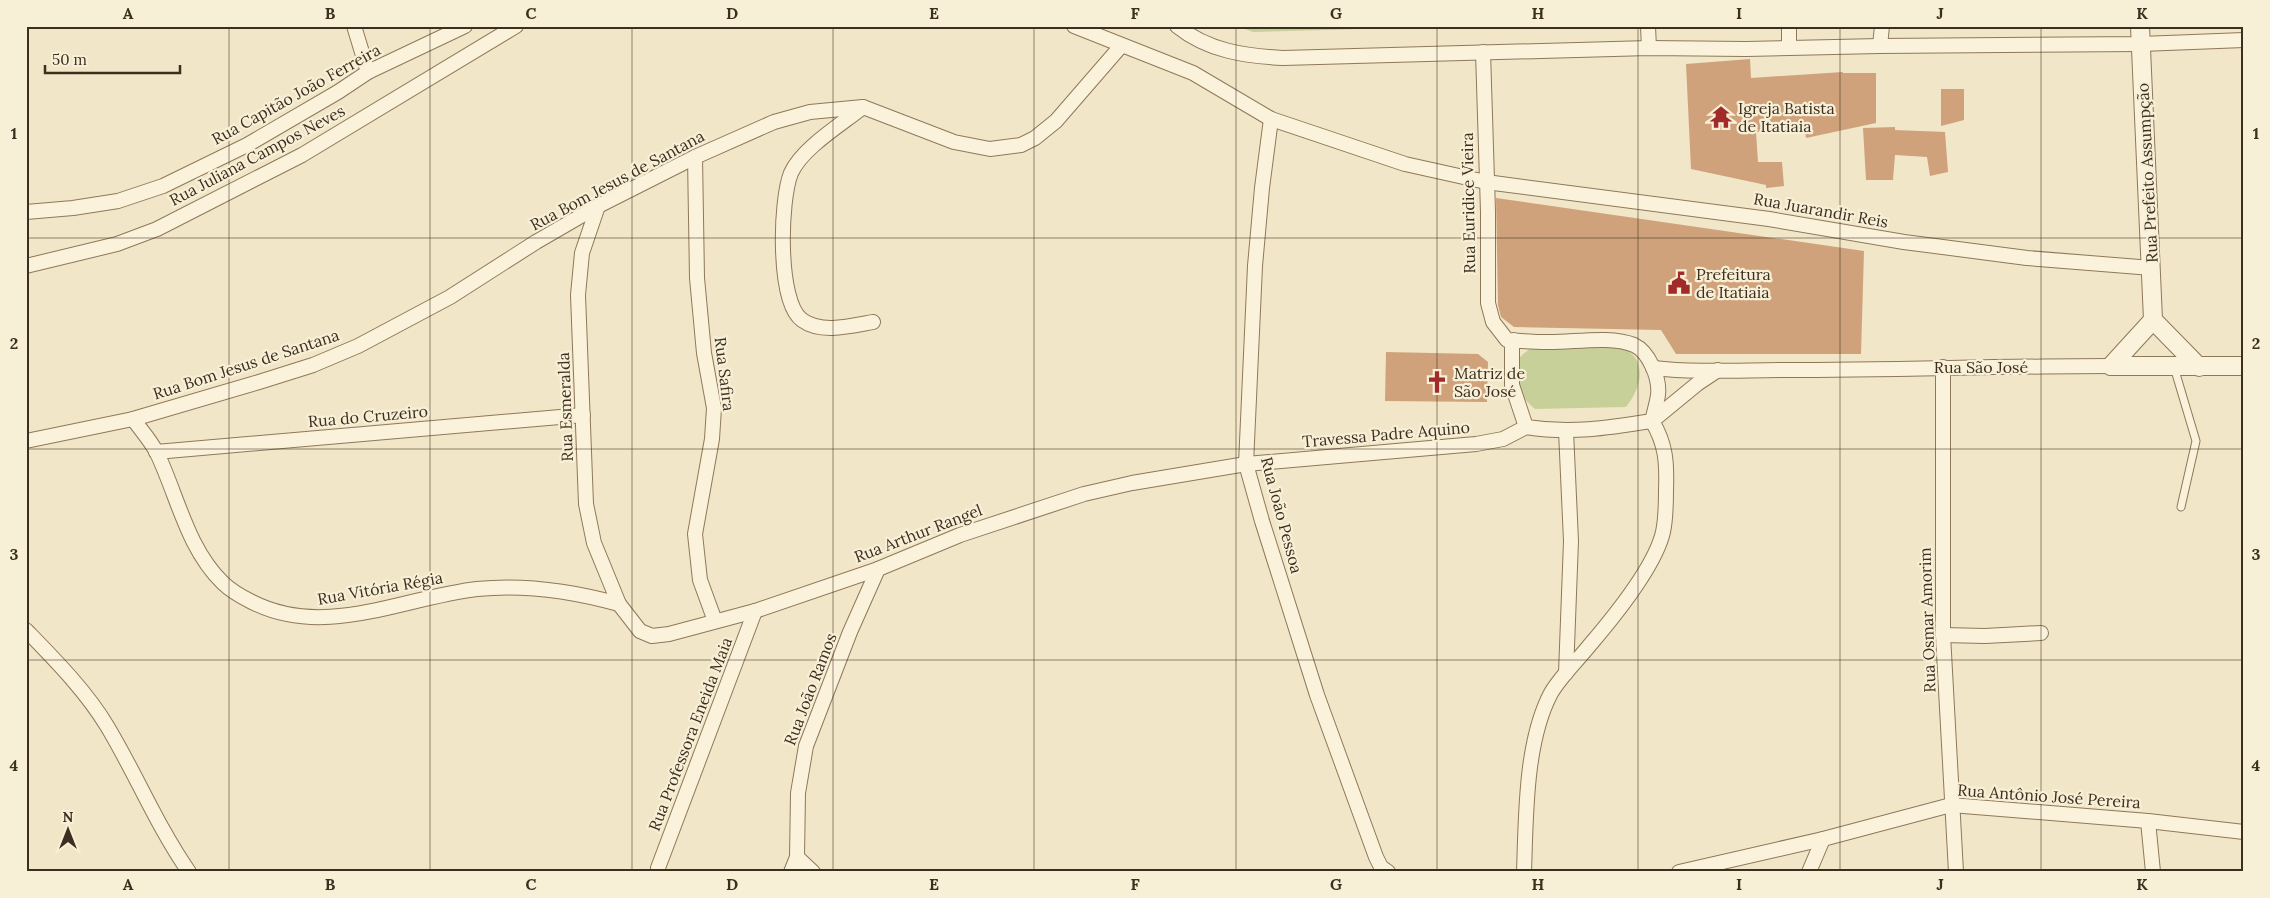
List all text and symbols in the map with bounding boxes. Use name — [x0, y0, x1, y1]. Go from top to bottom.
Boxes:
text: A — [123, 3, 134, 23]
text: B — [325, 3, 336, 23]
text: C — [525, 3, 537, 23]
text: D — [726, 3, 738, 23]
text: E — [929, 3, 939, 23]
text: F — [1130, 3, 1140, 23]
text: G — [1330, 3, 1342, 23]
text: H — [1532, 3, 1545, 23]
text: I — [1736, 3, 1742, 23]
text: J — [1936, 3, 1944, 23]
text: K — [2136, 3, 2148, 23]
street label: Rua Capitão João Ferreira — [208, 39, 384, 149]
scale bar — [45, 42, 180, 74]
text: 50 m — [52, 50, 87, 69]
street label: Rua Prefeito Assumpção — [2132, 83, 2162, 263]
place label: Igreja Batista de Itatiaia — [1738, 98, 1835, 136]
street label: Rua Juliana Campos Neves — [166, 100, 348, 210]
temple icon: Igreja Batista de Itatiaia — [1708, 104, 1734, 130]
text: 1 — [11, 123, 17, 143]
text: 1 — [2253, 123, 2259, 143]
street label: Rua Bom Jesus de Santana — [526, 125, 708, 235]
street label: Rua Euridice Vieira — [1457, 132, 1479, 274]
street label: Rua Juarandir Reis — [1752, 188, 1890, 232]
place label: Prefeitura de Itatiaia — [1696, 264, 1771, 302]
public building icon: Prefeitura de Itatiaia — [1666, 270, 1692, 296]
street label: Rua Bom Jesus de Santana — [150, 324, 342, 404]
text: 2 — [10, 333, 18, 353]
text: 2 — [2252, 333, 2260, 353]
street label: Rua Safira — [711, 336, 739, 412]
street label: Rua Esmeralda — [553, 352, 577, 462]
street label: Rua São José — [1934, 357, 2028, 377]
place label: Matriz de São José — [1454, 363, 1525, 401]
church icon: Matriz de São José — [1424, 369, 1450, 395]
street label: Rua do Cruzeiro — [307, 401, 429, 431]
street label: Travessa Padre Aquino — [1301, 417, 1471, 451]
street label: Rua João Pessoa — [1257, 455, 1307, 575]
street label: Rua Arthur Rangel — [851, 499, 985, 567]
text: 3 — [10, 544, 19, 564]
text: 3 — [2252, 544, 2261, 564]
street label: Rua Osmar Amorim — [1914, 547, 1940, 693]
street label: Rua Vitória Régia — [316, 567, 444, 609]
street label: Rua João Ramos — [779, 630, 841, 748]
street label: Rua Professora Eneida Maia — [644, 634, 736, 834]
text: 4 — [10, 755, 19, 775]
text: 4 — [2252, 755, 2261, 775]
street label: Rua Antônio José Pereira — [1957, 780, 2141, 812]
north arrow — [42, 806, 92, 856]
text: N — [63, 808, 74, 826]
text: A — [123, 874, 134, 894]
text: B — [325, 874, 336, 894]
text: C — [525, 874, 537, 894]
text: D — [726, 874, 738, 894]
text: E — [929, 874, 939, 894]
text: F — [1130, 874, 1140, 894]
text: G — [1330, 874, 1342, 894]
text: H — [1532, 874, 1545, 894]
text: I — [1736, 874, 1742, 894]
text: J — [1936, 874, 1944, 894]
text: K — [2136, 874, 2148, 894]

